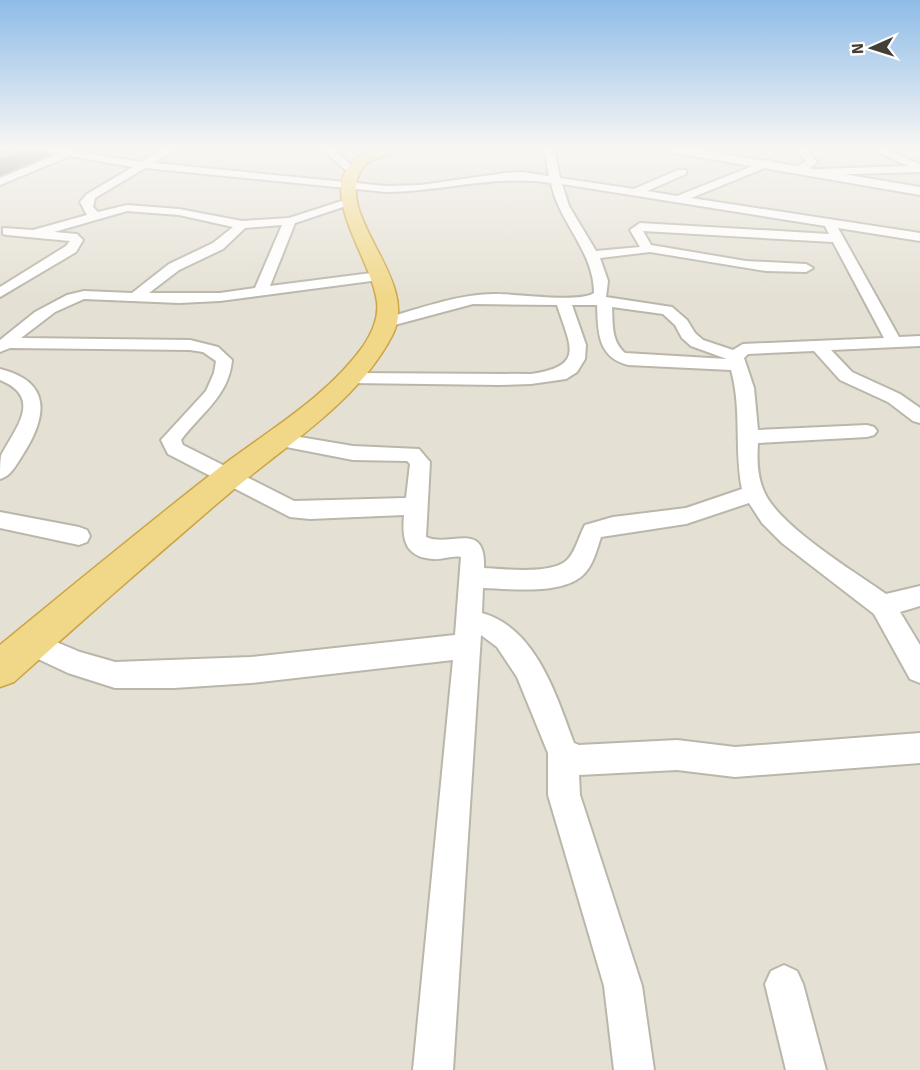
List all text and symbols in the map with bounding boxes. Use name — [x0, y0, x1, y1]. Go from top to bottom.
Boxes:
north arrow — [842, 18, 902, 78]
text: N — [848, 43, 868, 55]

